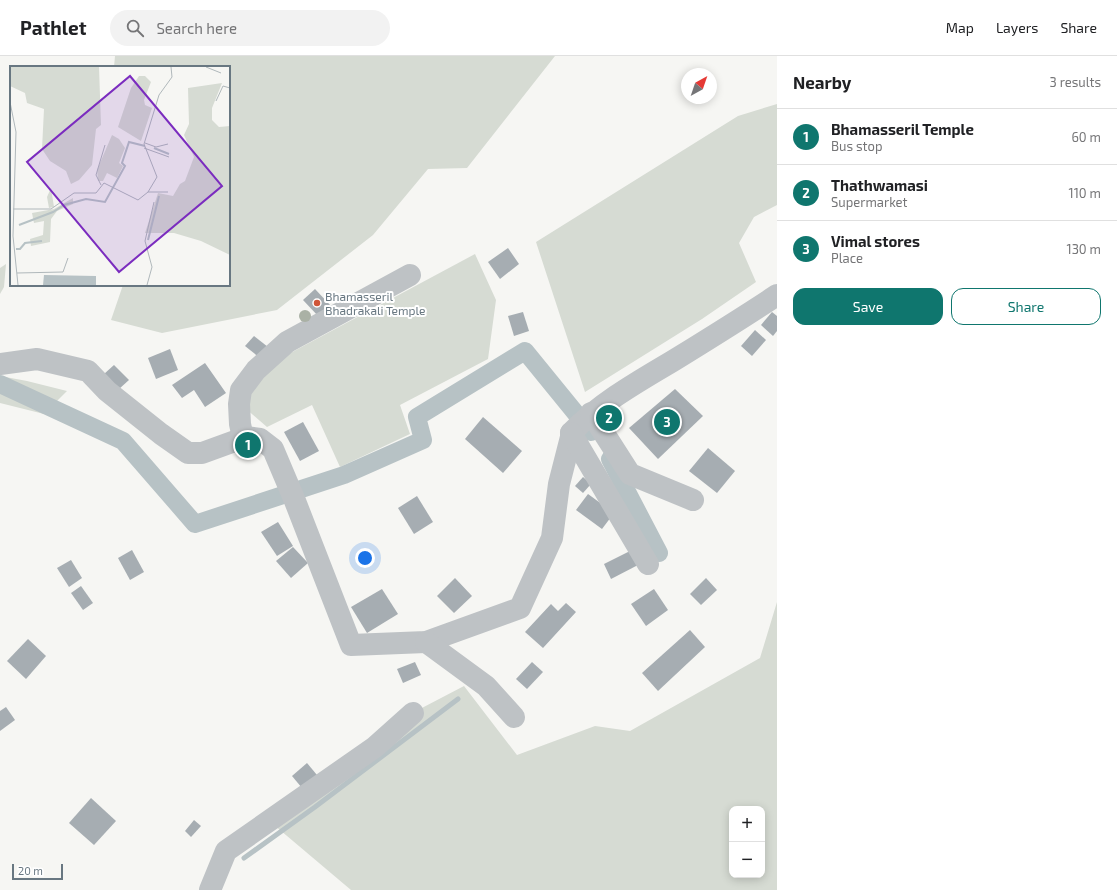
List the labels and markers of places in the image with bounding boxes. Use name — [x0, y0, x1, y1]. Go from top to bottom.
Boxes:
place label: Bhamasseril Bhadrakali Temple — [325, 289, 425, 317]
marker: Bhamasseril Bhadrakali Temple — [312, 298, 322, 308]
pin: 2 — [596, 403, 622, 433]
pin: 3 — [654, 407, 680, 437]
pin: 1 — [235, 430, 261, 460]

